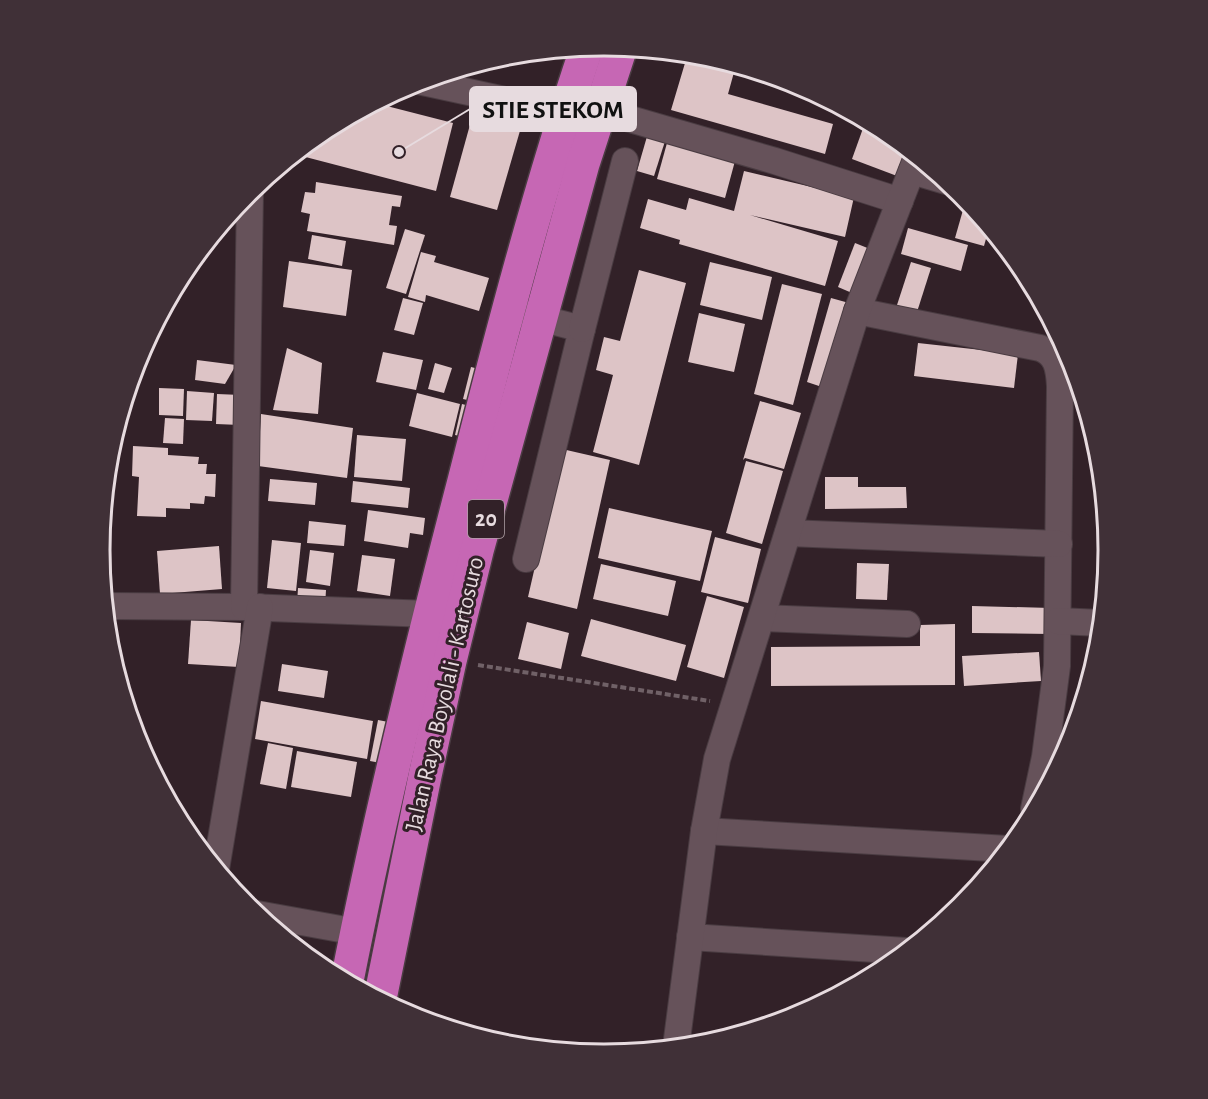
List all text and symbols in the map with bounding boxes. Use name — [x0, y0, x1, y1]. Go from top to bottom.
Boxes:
callout: STIE STEKOM — [470, 87, 636, 131]
text: STIE STEKOM — [482, 97, 624, 123]
road number: 20 — [468, 500, 504, 538]
street label: Jalan Raya Boyolali - Kartosuro — [402, 555, 488, 833]

